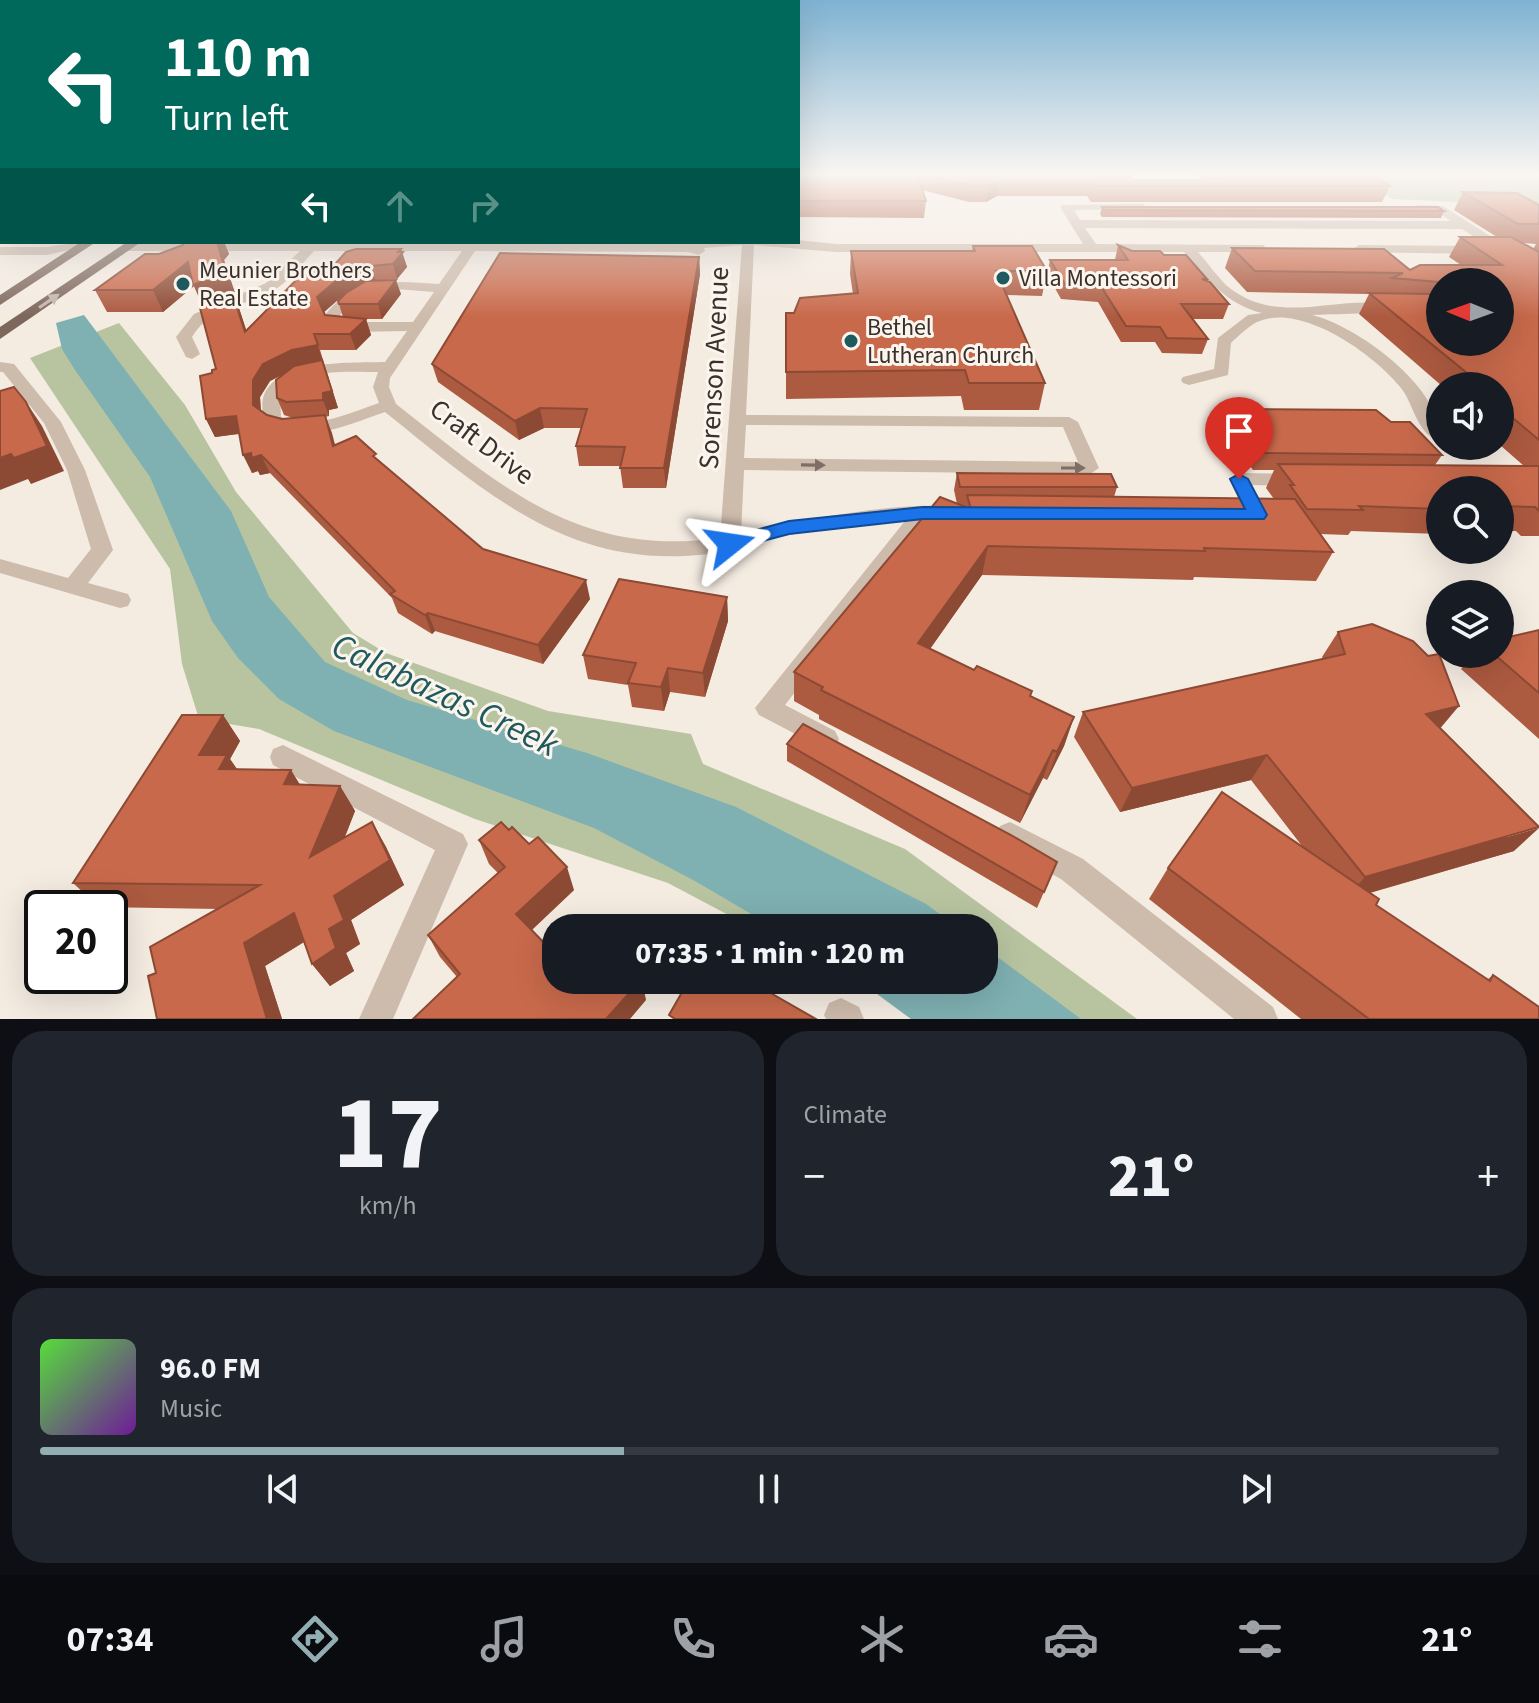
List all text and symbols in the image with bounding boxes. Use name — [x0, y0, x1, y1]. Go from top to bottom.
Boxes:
text: 110 m — [164, 19, 312, 98]
icon: left — [32, 32, 136, 136]
text: Turn left — [164, 93, 289, 144]
icon: left — [294, 184, 338, 228]
icon: ahead — [378, 184, 422, 228]
icon: right — [462, 184, 506, 228]
place label: Meunier Brothers Real Estate — [199, 253, 372, 316]
place label: Villa Montessori — [1019, 261, 1177, 296]
street label: Sorenson Avenue — [689, 266, 739, 470]
north arrow — [1426, 268, 1514, 356]
map controls — [1426, 268, 1514, 668]
marker: Villa Montessori — [994, 269, 1012, 287]
marker: Meunier Brothers Real Estate — [174, 275, 192, 293]
one-way arrow — [38, 294, 60, 309]
place label: Bethel Lutheran Church — [867, 310, 1034, 373]
marker: Bethel Lutheran Church — [842, 332, 860, 350]
button: sound — [1426, 372, 1514, 460]
street label: Craft Drive — [421, 389, 543, 495]
pin — [1205, 397, 1273, 479]
icon: arrive — [1217, 409, 1261, 453]
one-way arrow — [801, 458, 826, 471]
one-way arrow — [1061, 462, 1086, 474]
button: search — [1426, 476, 1514, 564]
position arrow — [688, 502, 772, 586]
button: layers — [1426, 580, 1514, 668]
water label: Calabazas Creek — [323, 620, 567, 770]
speed limit sign: 20 — [24, 890, 128, 994]
text: 07:35 · 1 min · 120 m — [635, 932, 905, 975]
text: 17 — [333, 1061, 443, 1209]
text: Climate — [804, 1096, 887, 1133]
text: 21° — [1108, 1135, 1194, 1220]
text: − — [804, 1146, 825, 1209]
text: + — [1477, 1146, 1499, 1209]
text: km/h — [359, 1187, 417, 1224]
text: 96.0 FM — [160, 1347, 261, 1390]
text: Music — [160, 1390, 222, 1427]
icon: previous — [261, 1467, 305, 1511]
icon: pause — [747, 1467, 791, 1511]
icon: next — [1234, 1467, 1278, 1511]
icon: directions — [287, 1611, 343, 1667]
icon: music — [476, 1611, 532, 1667]
icon: phone — [665, 1611, 721, 1667]
icon: climate — [854, 1611, 910, 1667]
icon: car — [1043, 1611, 1099, 1667]
icon: filters — [1232, 1611, 1288, 1667]
text: 07:34 — [67, 1614, 153, 1665]
text: 21° — [1421, 1614, 1472, 1665]

